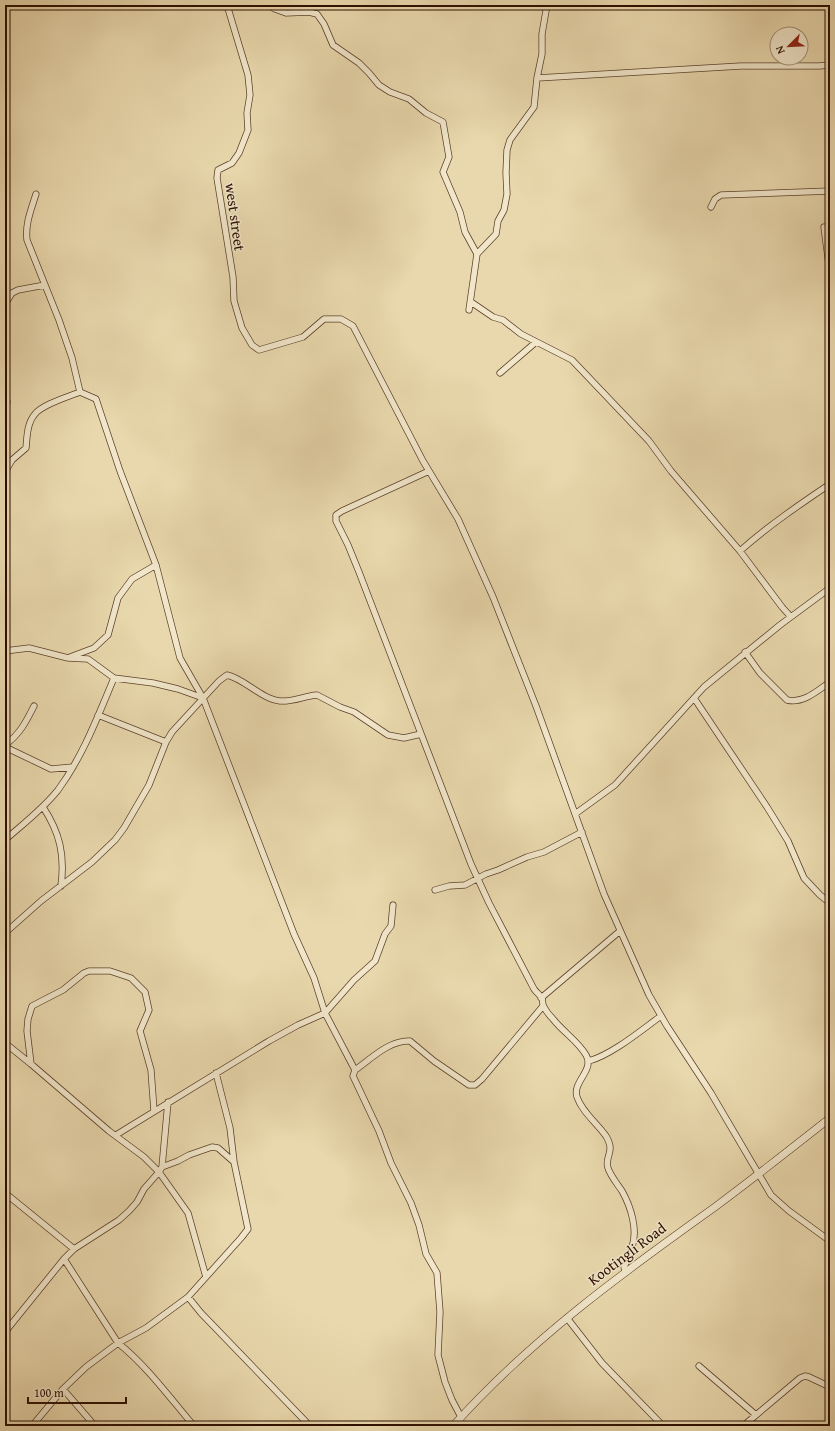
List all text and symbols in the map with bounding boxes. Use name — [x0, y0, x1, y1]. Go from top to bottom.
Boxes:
north arrow — [769, 26, 809, 66]
text: N — [771, 43, 789, 57]
street label: west street — [220, 182, 251, 253]
street label: Kootingli Road — [583, 1217, 670, 1290]
scale bar — [28, 1379, 126, 1405]
text: 100 m — [34, 1384, 64, 1401]

